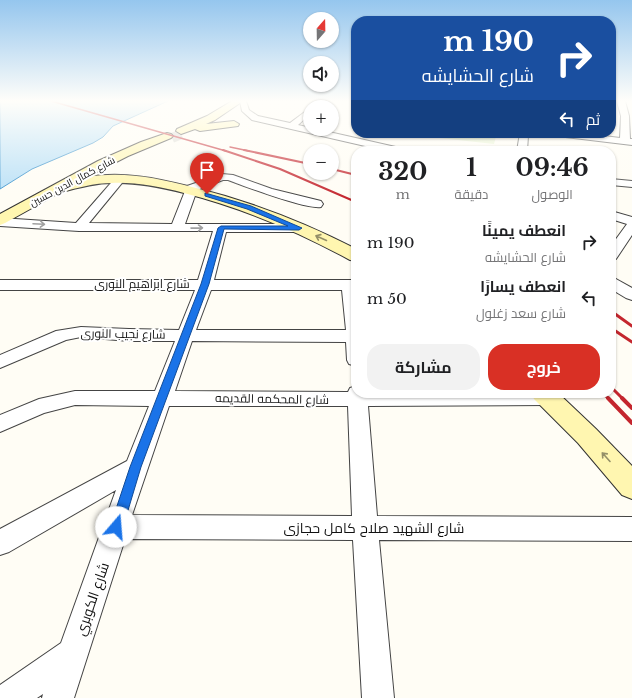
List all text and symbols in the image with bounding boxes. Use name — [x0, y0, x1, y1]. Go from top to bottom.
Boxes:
north arrow — [303, 12, 339, 48]
map controls — [303, 12, 339, 180]
text: 190 m — [443, 24, 534, 59]
icon: right — [548, 32, 600, 84]
button: sound — [303, 56, 339, 92]
text: شارع الحشايشه — [422, 65, 534, 87]
button: + — [303, 100, 339, 136]
icon: left — [556, 108, 578, 130]
text: ثم — [586, 110, 600, 129]
button: − — [303, 144, 339, 180]
street label: شارع كمال الدين حسين — [27, 153, 117, 210]
pin — [190, 153, 224, 194]
text: 1 — [466, 153, 477, 182]
text: 09:46 — [516, 153, 589, 182]
text: 320 — [378, 157, 427, 186]
icon: arrive — [196, 159, 218, 181]
text: m — [396, 186, 410, 203]
text: دقيقة — [455, 186, 488, 203]
text: الوصول — [531, 186, 573, 203]
one-way arrow — [32, 221, 45, 228]
text: انعطف يمينًا — [482, 221, 566, 240]
one-way arrow — [190, 224, 203, 232]
icon: right — [578, 231, 600, 253]
text: 190 m — [367, 233, 414, 252]
one-way arrow — [316, 234, 328, 241]
text: شارع الحشايشه — [485, 249, 566, 266]
street label: شارع ابراهيم النورى — [94, 276, 190, 292]
text: انعطف يسارًا — [480, 277, 566, 296]
icon: left — [578, 287, 600, 309]
text: 50 m — [367, 289, 407, 308]
text: شارع سعد زغلول — [476, 305, 566, 322]
street label: شارع نجيب النورى — [80, 325, 166, 343]
button: مشاركة — [367, 344, 480, 390]
button: خروج — [488, 344, 600, 390]
street label: شارع المحكمه القديمه — [215, 390, 329, 408]
one-way arrow — [601, 452, 611, 462]
position arrow — [95, 506, 137, 548]
street label: شارع الشهيد صلاح كامل حجازى — [284, 519, 464, 537]
street label: شارع الكوبري — [71, 560, 116, 639]

